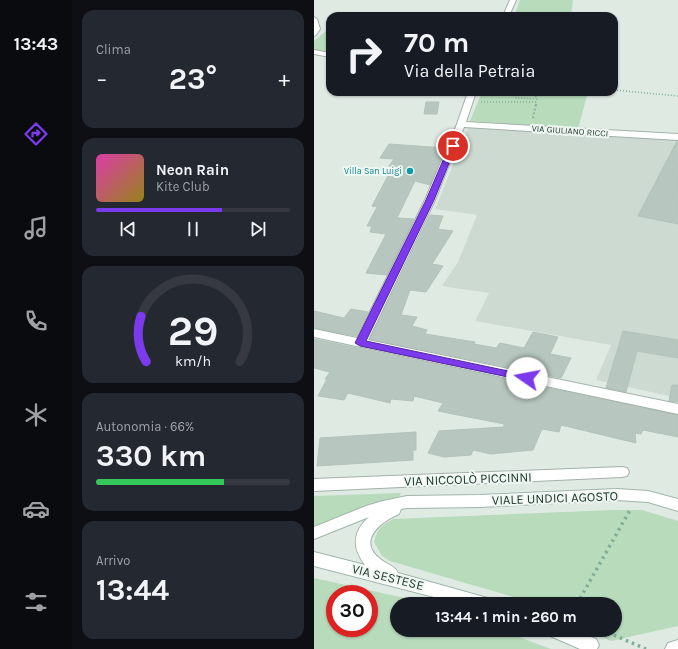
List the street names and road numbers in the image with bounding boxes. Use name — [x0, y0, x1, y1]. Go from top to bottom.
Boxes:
street label: VIA GIULIANO RICCI — [531, 123, 609, 139]
street label: VIA NICCOLÒ PICCINNI — [404, 468, 532, 489]
street label: VIALE UNDICI AGOSTO — [492, 488, 618, 508]
street label: VIA SESTESE — [351, 561, 425, 593]

